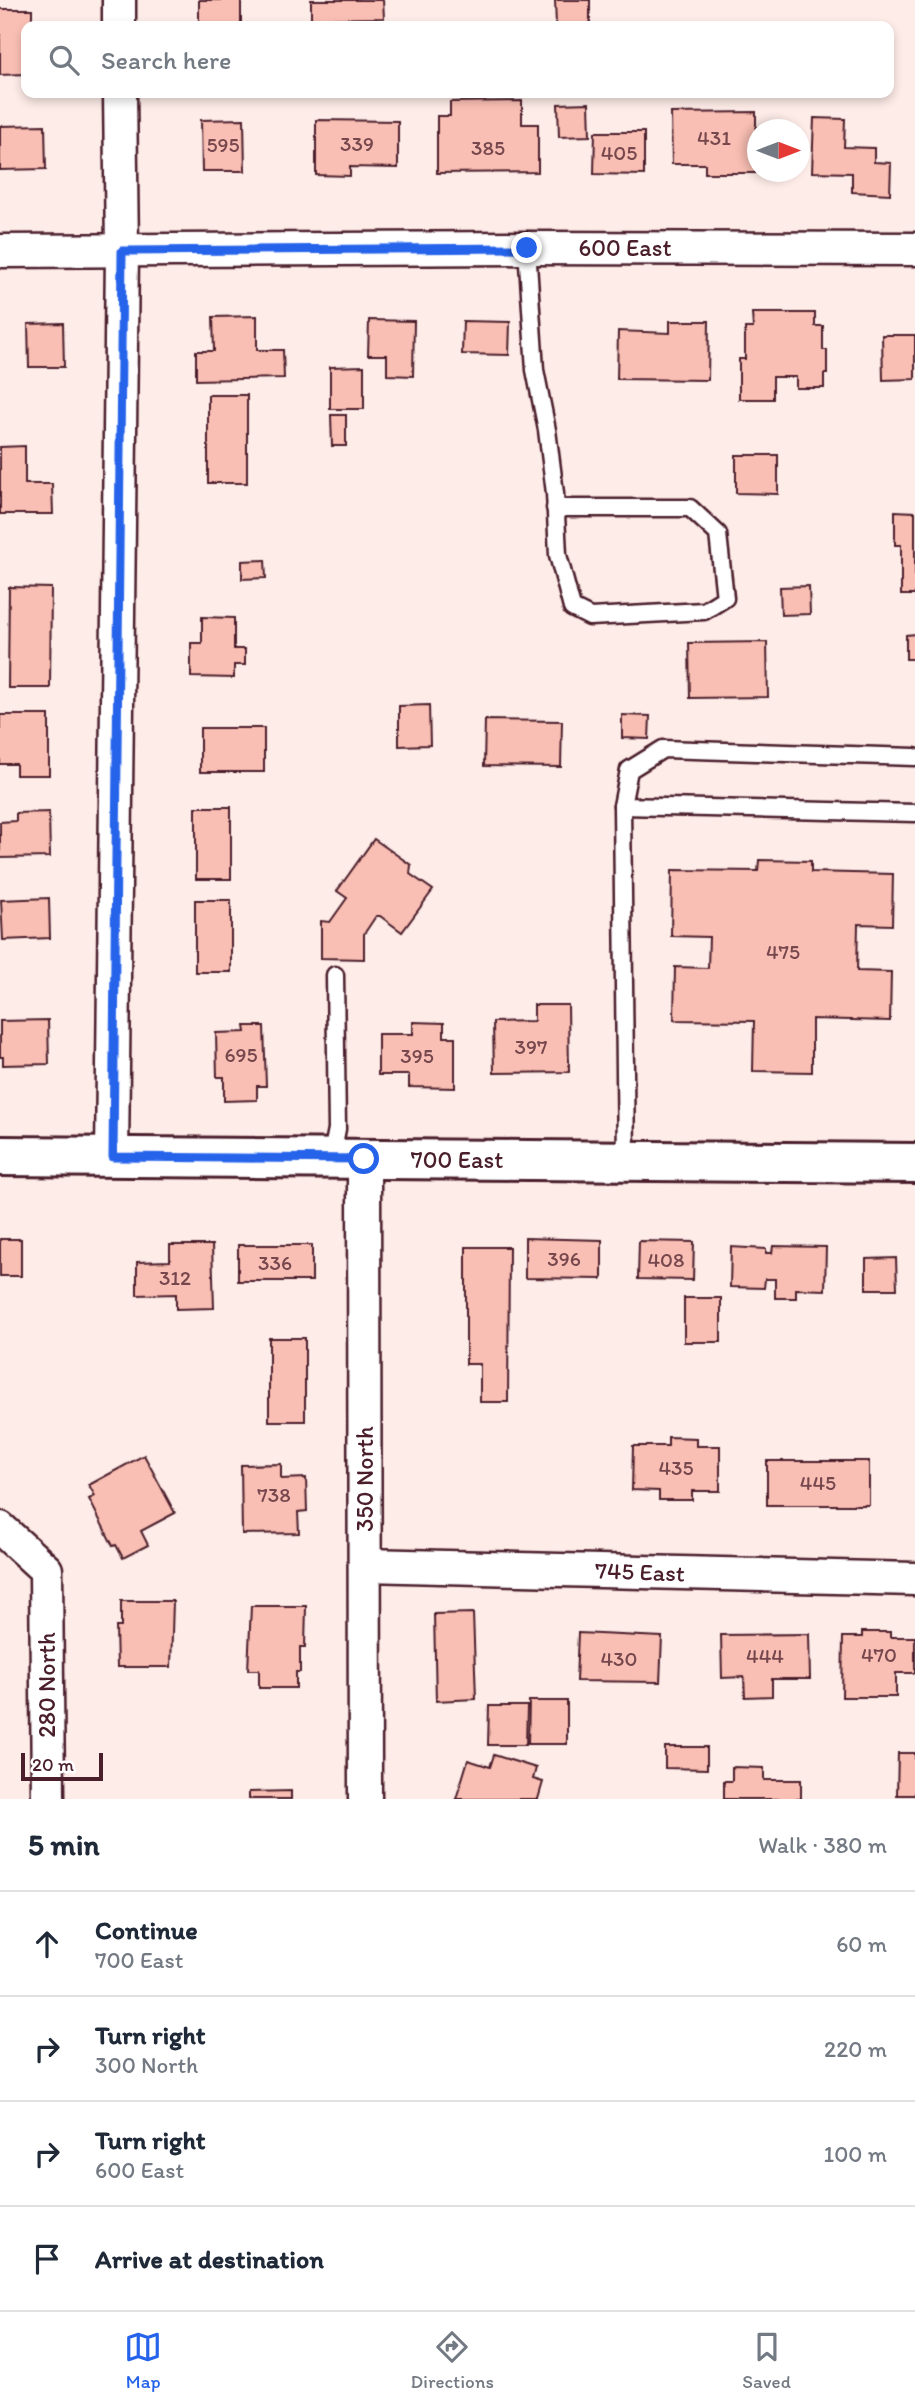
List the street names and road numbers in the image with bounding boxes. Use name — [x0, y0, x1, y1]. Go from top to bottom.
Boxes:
street label: 600 East — [578, 233, 672, 262]
street label: 700 East — [411, 1145, 503, 1174]
street label: 350 North — [350, 1426, 379, 1532]
street label: 745 East — [595, 1555, 685, 1588]
street label: 280 North — [32, 1632, 61, 1738]

